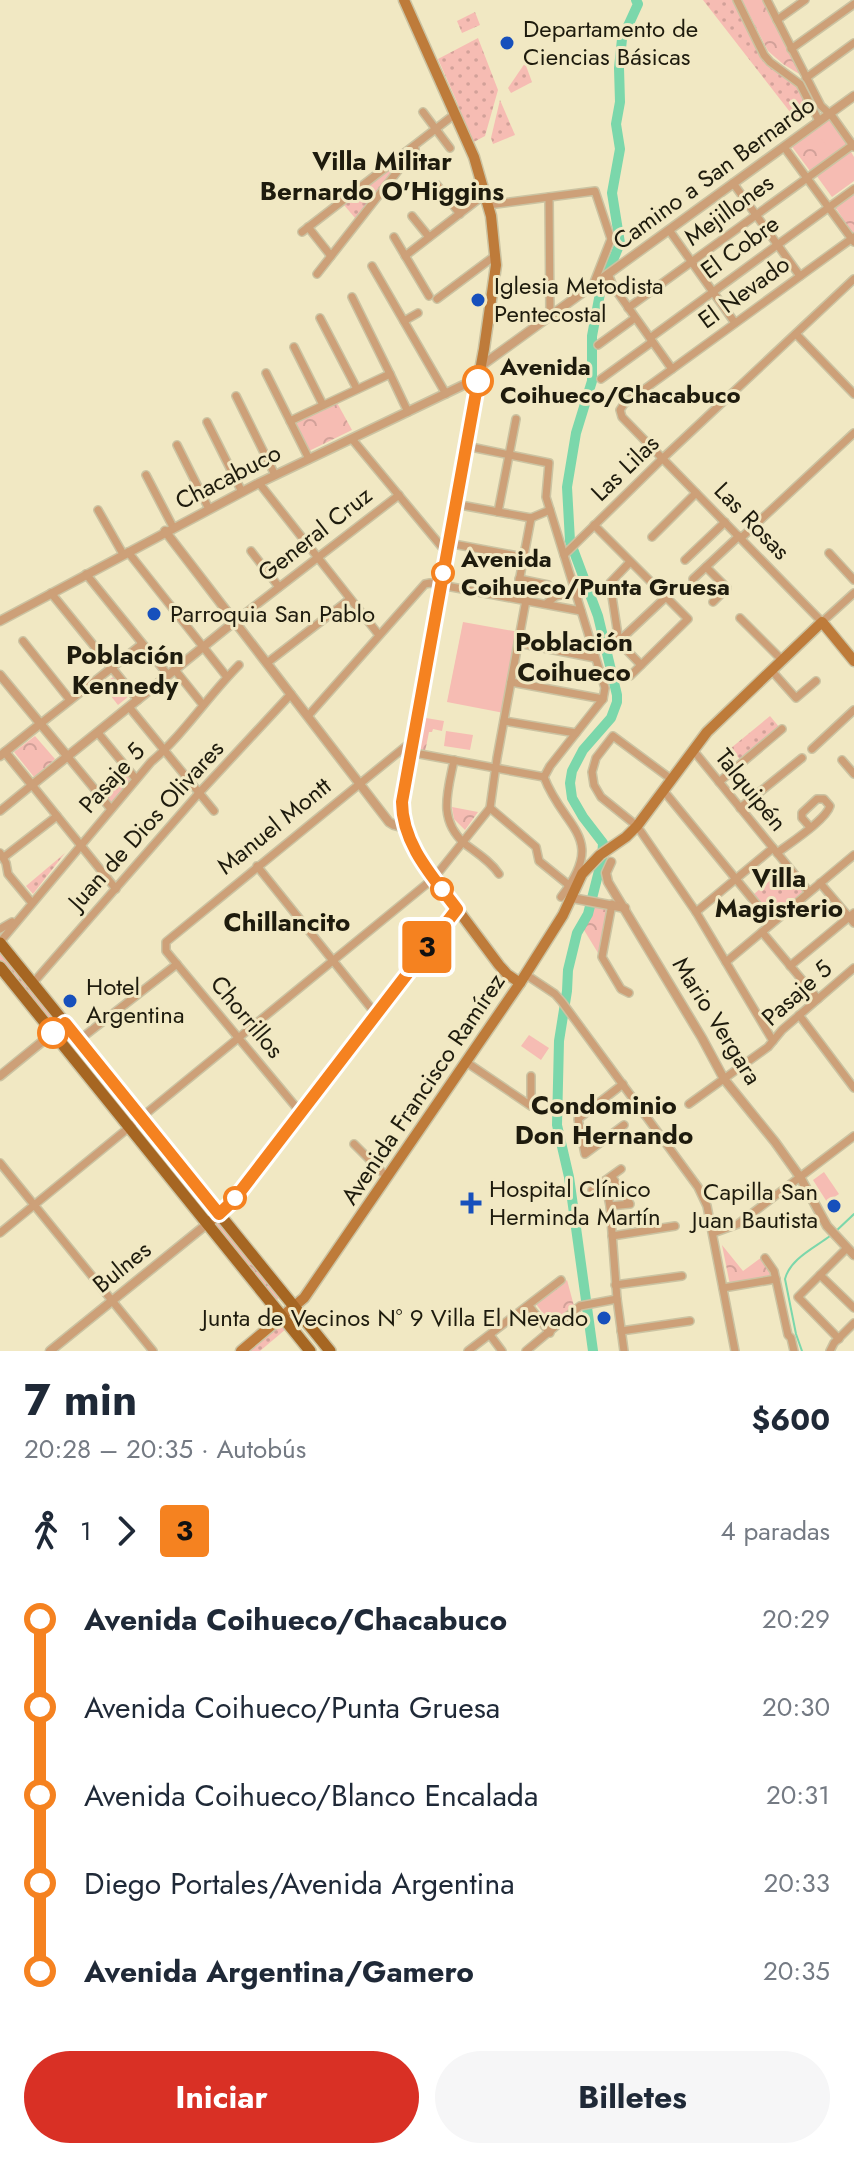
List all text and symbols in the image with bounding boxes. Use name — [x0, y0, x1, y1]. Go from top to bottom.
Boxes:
place label: Departamento de Ciencias Básicas — [523, 11, 698, 74]
marker: Departamento de Ciencias Básicas — [498, 34, 516, 52]
street label: Camino a San Bernardo — [605, 87, 822, 258]
district label: Villa Militar Bernardo O'Higgins — [260, 142, 504, 210]
street label: Mejillones — [677, 165, 781, 254]
street label: El Cobre — [693, 206, 786, 287]
street label: El Nevado — [691, 246, 797, 337]
place label: Iglesia Metodista Pentecostal — [494, 268, 664, 331]
marker: Iglesia Metodista Pentecostal — [469, 291, 487, 309]
place label: Avenida Coihueco/Chacabuco — [499, 349, 741, 412]
marker: Avenida Coihueco/Chacabuco — [463, 366, 493, 396]
street label: Las Lilas — [583, 426, 667, 509]
street label: Chacabuco — [169, 435, 287, 518]
street label: Las Rosas — [706, 474, 799, 568]
street label: General Cruz — [250, 478, 379, 589]
place label: Avenida Coihueco/Punta Gruesa — [460, 541, 730, 604]
marker: Avenida Coihueco/Punta Gruesa — [432, 562, 454, 584]
place label: Parroquia San Pablo — [170, 596, 375, 631]
marker: Parroquia San Pablo — [145, 605, 163, 623]
district label: Población Coihueco — [515, 623, 633, 691]
district label: Población Kennedy — [66, 636, 184, 704]
street label: Juan de Dios Olivares — [58, 732, 232, 920]
street label: Pasaje 5 — [70, 735, 153, 821]
street label: Talquipén — [707, 741, 796, 838]
street label: Manuel Montt — [209, 768, 338, 883]
district label: Villa Magisterio — [715, 859, 843, 927]
unlabelled marker — [431, 878, 453, 900]
district label: Chillancito — [224, 903, 350, 941]
line badge: 3 — [401, 921, 453, 973]
text: 3 — [418, 926, 436, 967]
street label: Mario Vergara — [664, 950, 771, 1091]
street label: Pasaje 5 — [754, 951, 840, 1034]
street label: Avenida Francisco Ramírez — [332, 966, 513, 1211]
street label: Chorrillos — [202, 968, 293, 1066]
place label: Hotel Argentina — [86, 969, 185, 1032]
marker: Hotel Argentina — [61, 992, 79, 1010]
unlabelled marker — [38, 1018, 68, 1048]
district label: Condominio Don Hernando — [515, 1086, 693, 1154]
place label: Hospital Clínico Herminda Martín — [489, 1171, 661, 1234]
place label: Capilla San Juan Bautista — [689, 1174, 818, 1237]
unlabelled marker — [224, 1187, 246, 1209]
marker: Hospital Clínico Herminda Martín — [460, 1192, 482, 1214]
marker: Capilla San Juan Bautista — [825, 1197, 843, 1215]
street label: Bulnes — [85, 1232, 158, 1301]
place label: Junta de Vecinos N° 9 Villa El Nevado — [199, 1300, 588, 1335]
marker: Junta de Vecinos N° 9 Villa El Nevado — [595, 1309, 613, 1327]
text: 7 min — [24, 1368, 137, 1432]
text: $600 — [752, 1398, 830, 1441]
text: 20:28 – 20:35 · Autobús — [24, 1430, 306, 1468]
icon: walk — [24, 1509, 68, 1553]
icon: forward — [104, 1509, 148, 1553]
text: 3 — [176, 1510, 193, 1551]
text: 1 — [80, 1512, 92, 1550]
text: 4 paradas — [720, 1512, 830, 1550]
text: Avenida Coihueco/Chacabuco — [84, 1598, 507, 1641]
text: 20:29 — [762, 1600, 830, 1638]
text: Avenida Coihueco/Punta Gruesa — [84, 1686, 500, 1729]
text: 20:30 — [762, 1688, 830, 1726]
text: Avenida Coihueco/Blanco Encalada — [84, 1774, 538, 1817]
text: 20:31 — [766, 1776, 830, 1814]
text: Diego Portales/Avenida Argentina — [84, 1862, 515, 1905]
text: 20:33 — [763, 1864, 830, 1902]
text: Avenida Argentina/Gamero — [84, 1950, 474, 1993]
text: 20:35 — [763, 1952, 830, 1990]
button: Iniciar — [24, 2051, 419, 2143]
button: Billetes — [435, 2051, 830, 2143]

